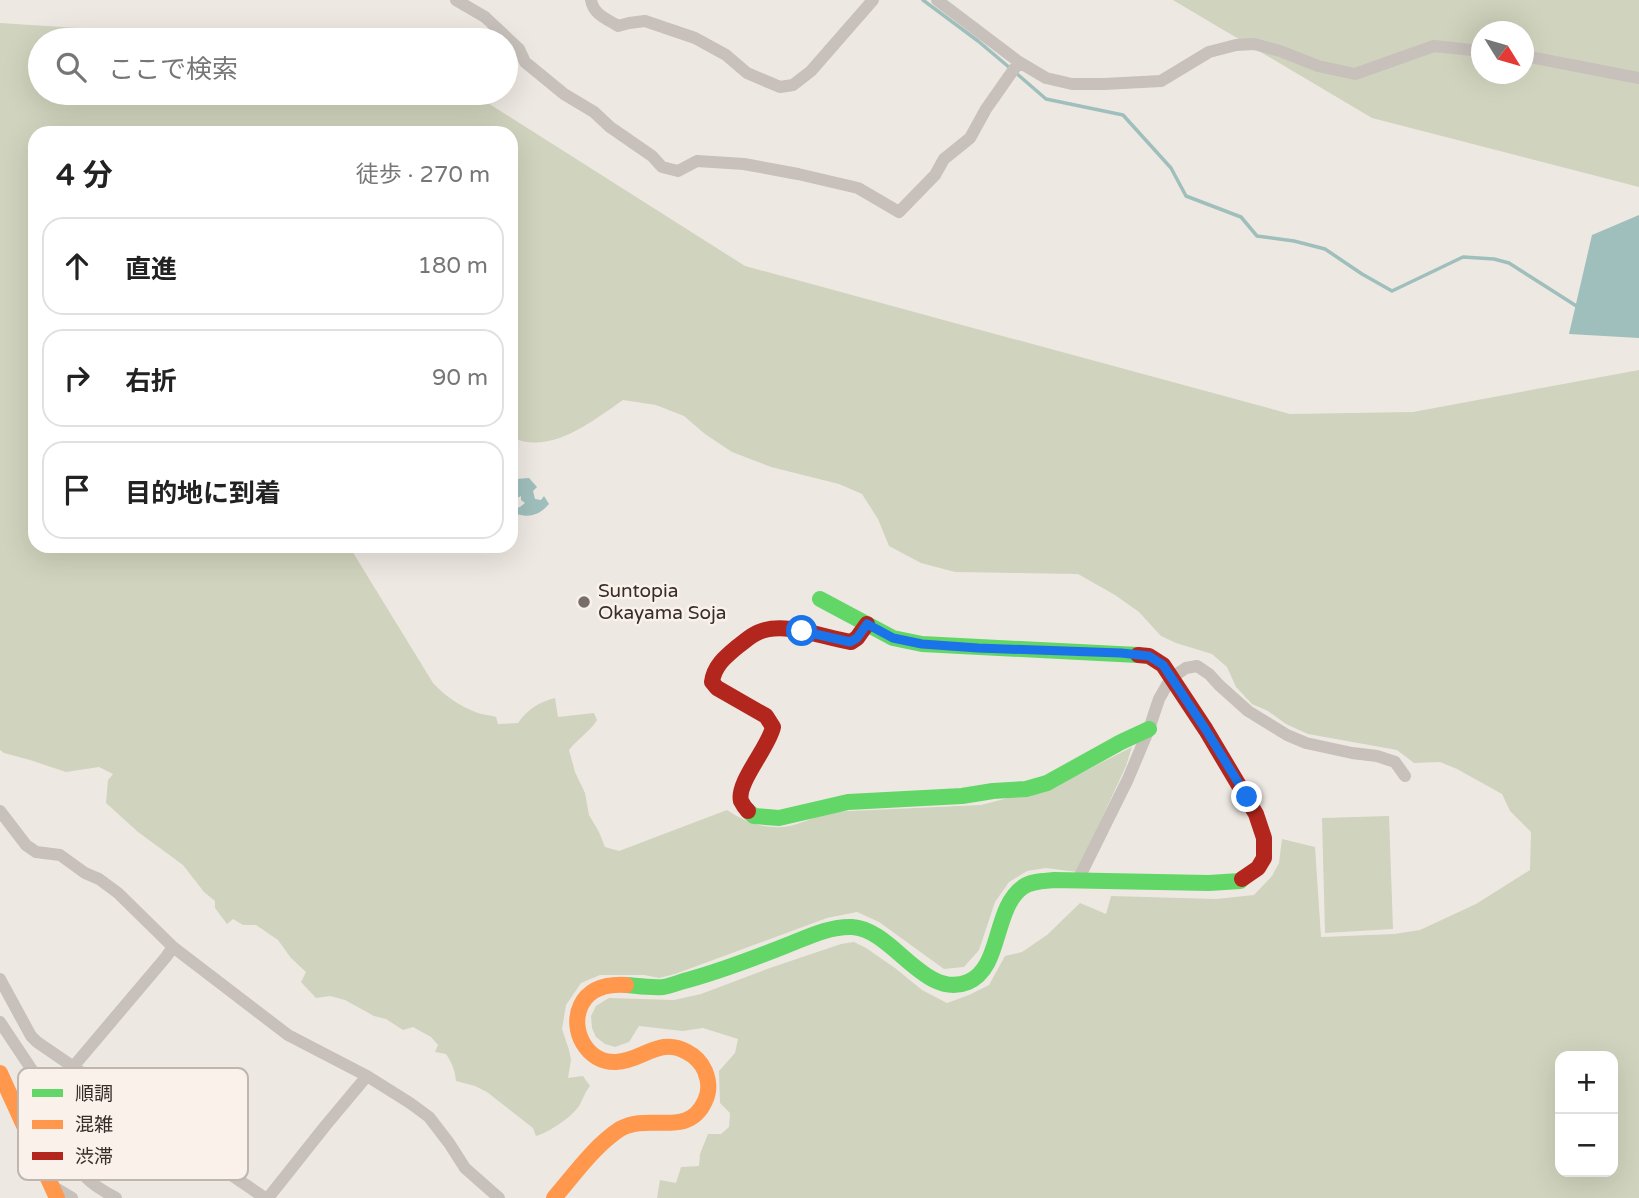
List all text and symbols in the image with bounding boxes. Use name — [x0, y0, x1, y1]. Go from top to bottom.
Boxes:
north arrow — [1471, 21, 1534, 84]
search box — [28, 28, 518, 105]
icon: search — [52, 48, 90, 86]
text: ここで検索 — [108, 54, 238, 85]
text: 4 分 — [56, 157, 113, 194]
text: 徒歩 · 270 m — [356, 161, 490, 189]
icon: ahead — [58, 247, 96, 285]
text: 180 m — [418, 252, 488, 280]
text: 直進 — [125, 254, 177, 285]
icon: right — [58, 359, 96, 397]
text: 90 m — [432, 364, 488, 392]
text: 右折 — [125, 366, 177, 397]
icon: arrive — [58, 471, 96, 509]
text: 目的地に到着 — [125, 478, 281, 509]
place label: Suntopia Okayama Soja — [598, 580, 727, 624]
marker: Suntopia Okayama Soja — [576, 594, 592, 610]
route start — [786, 615, 817, 646]
route end — [1231, 781, 1262, 812]
map controls — [1555, 1051, 1618, 1177]
button: + — [1555, 1051, 1618, 1114]
legend — [18, 1068, 248, 1180]
text: 順調 — [75, 1083, 113, 1105]
text: 混雑 — [75, 1114, 113, 1136]
button: − — [1555, 1114, 1618, 1177]
text: 渋滞 — [75, 1146, 113, 1168]

